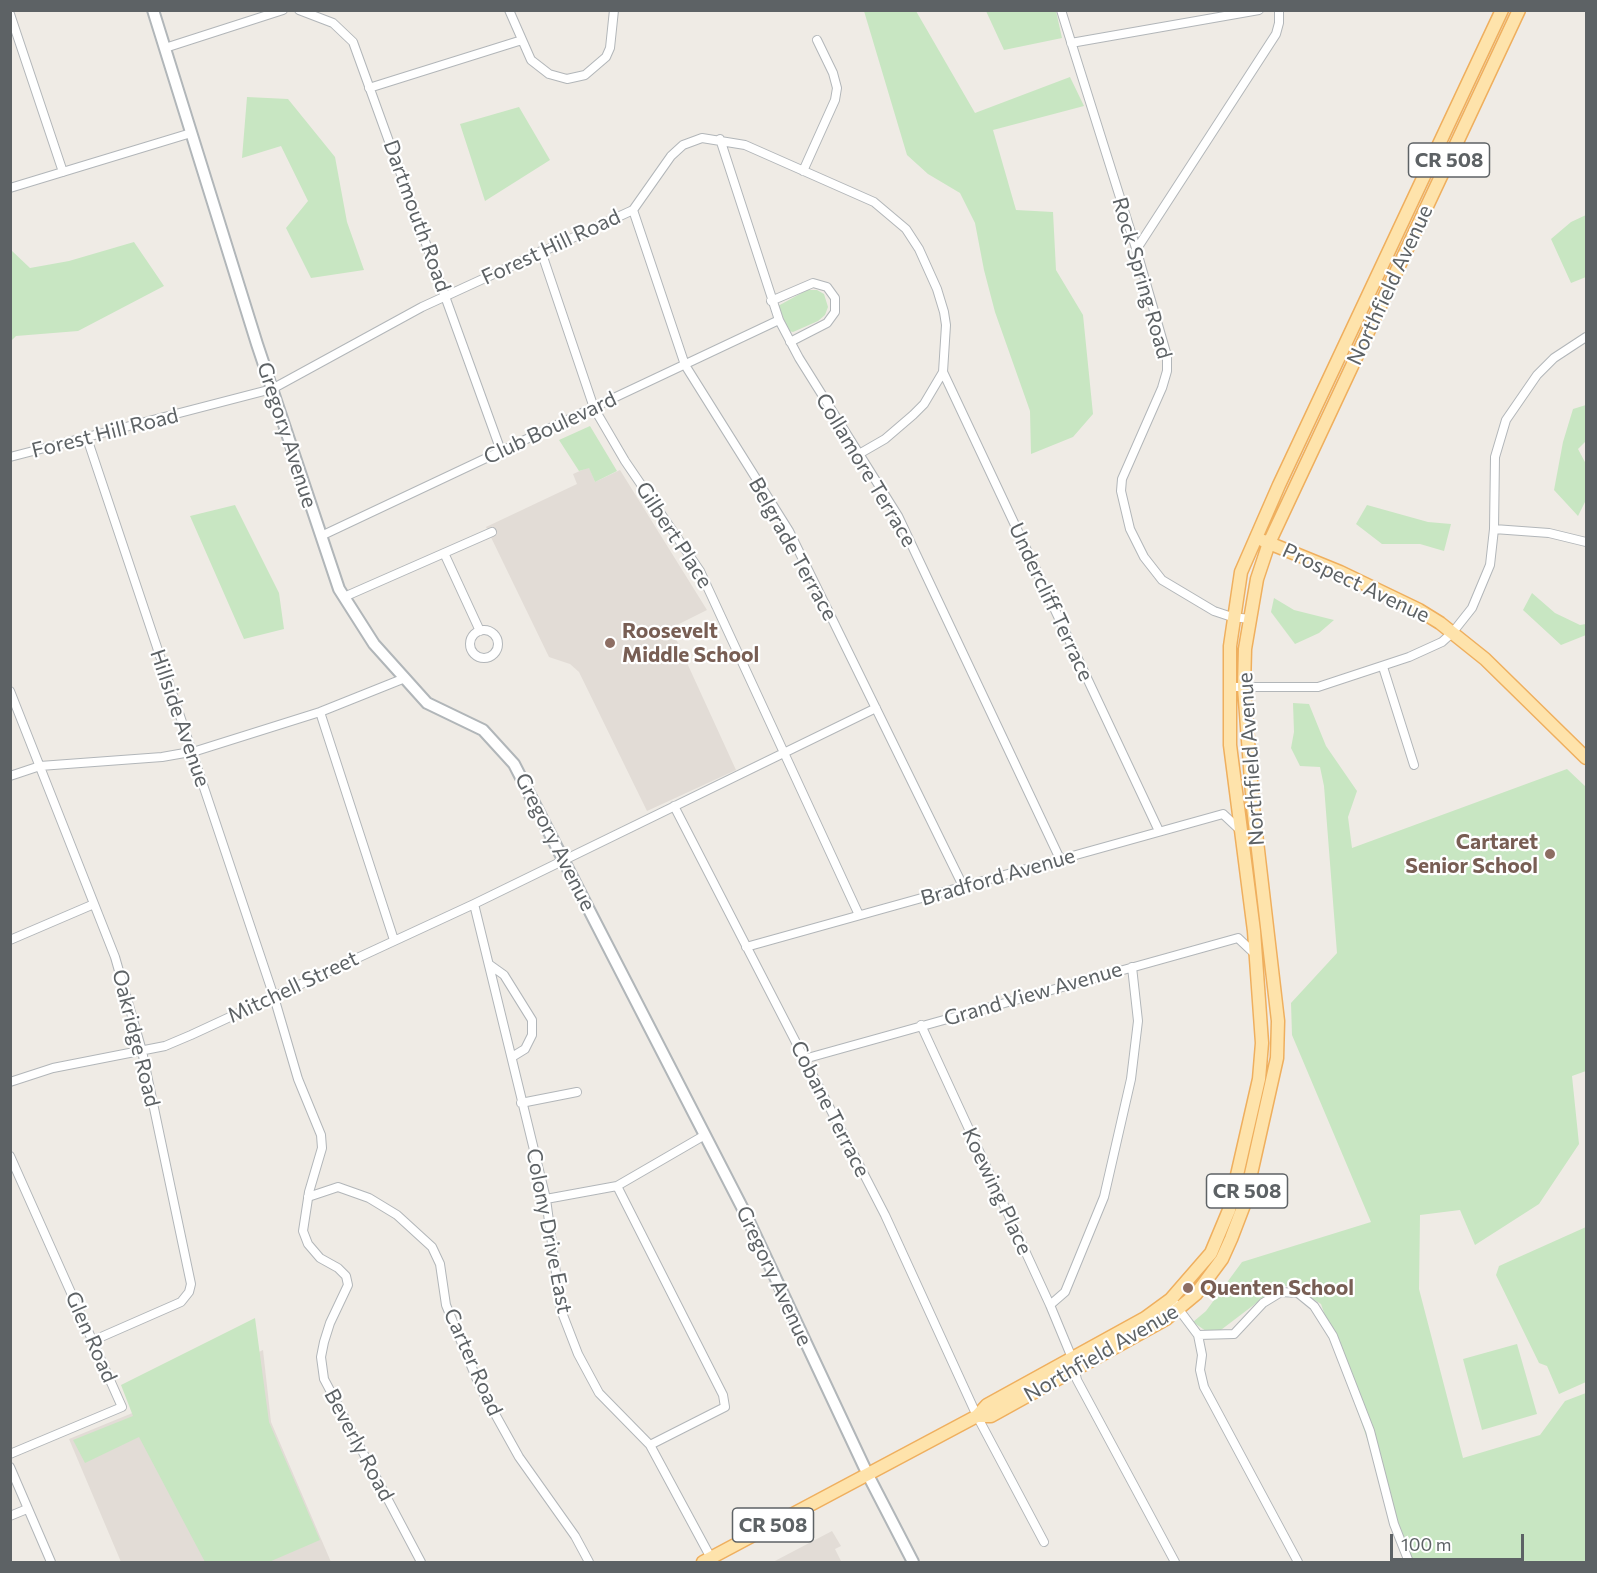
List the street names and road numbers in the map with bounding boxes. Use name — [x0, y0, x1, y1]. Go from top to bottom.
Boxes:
street label: Dartmouth Road — [378, 137, 456, 295]
road number: CR 508 — [1408, 143, 1490, 177]
street label: Rock Spring Road — [1107, 194, 1177, 362]
street label: Northfield Avenue — [1342, 201, 1438, 369]
street label: Forest Hill Road — [478, 204, 624, 290]
street label: Gregory Avenue — [252, 359, 322, 511]
street label: Club Boulevard — [480, 386, 620, 470]
street label: Collamore Terrace — [810, 389, 922, 551]
street label: Forest Hill Road — [29, 403, 181, 463]
street label: Belgrade Terrace — [743, 473, 843, 625]
street label: Gilbert Place — [630, 477, 718, 593]
street label: Undercliff Terrace — [1003, 519, 1099, 685]
street label: Prospect Avenue — [1278, 538, 1434, 628]
street label: Hillside Avenue — [145, 646, 215, 790]
street label: Northfield Avenue — [1232, 671, 1270, 847]
street label: Gregory Avenue — [509, 769, 601, 915]
street label: Bradford Avenue — [918, 843, 1078, 911]
street label: Mitchell Street — [224, 946, 362, 1028]
street label: Grand View Avenue — [941, 957, 1125, 1031]
street label: Oakridge Road — [107, 967, 165, 1109]
street label: Cobane Terrace — [785, 1037, 875, 1181]
street label: Koewing Place — [957, 1123, 1037, 1259]
street label: Colony Drive East — [521, 1146, 577, 1316]
road number: CR 508 — [1206, 1174, 1288, 1208]
street label: Gregory Avenue — [731, 1202, 817, 1350]
street label: Glen Road — [60, 1288, 122, 1386]
street label: Northfield Avenue — [1019, 1299, 1183, 1407]
street label: Carter Road — [438, 1304, 508, 1420]
street label: Beverly Road — [319, 1385, 399, 1505]
road number: CR 508 — [732, 1508, 814, 1542]

